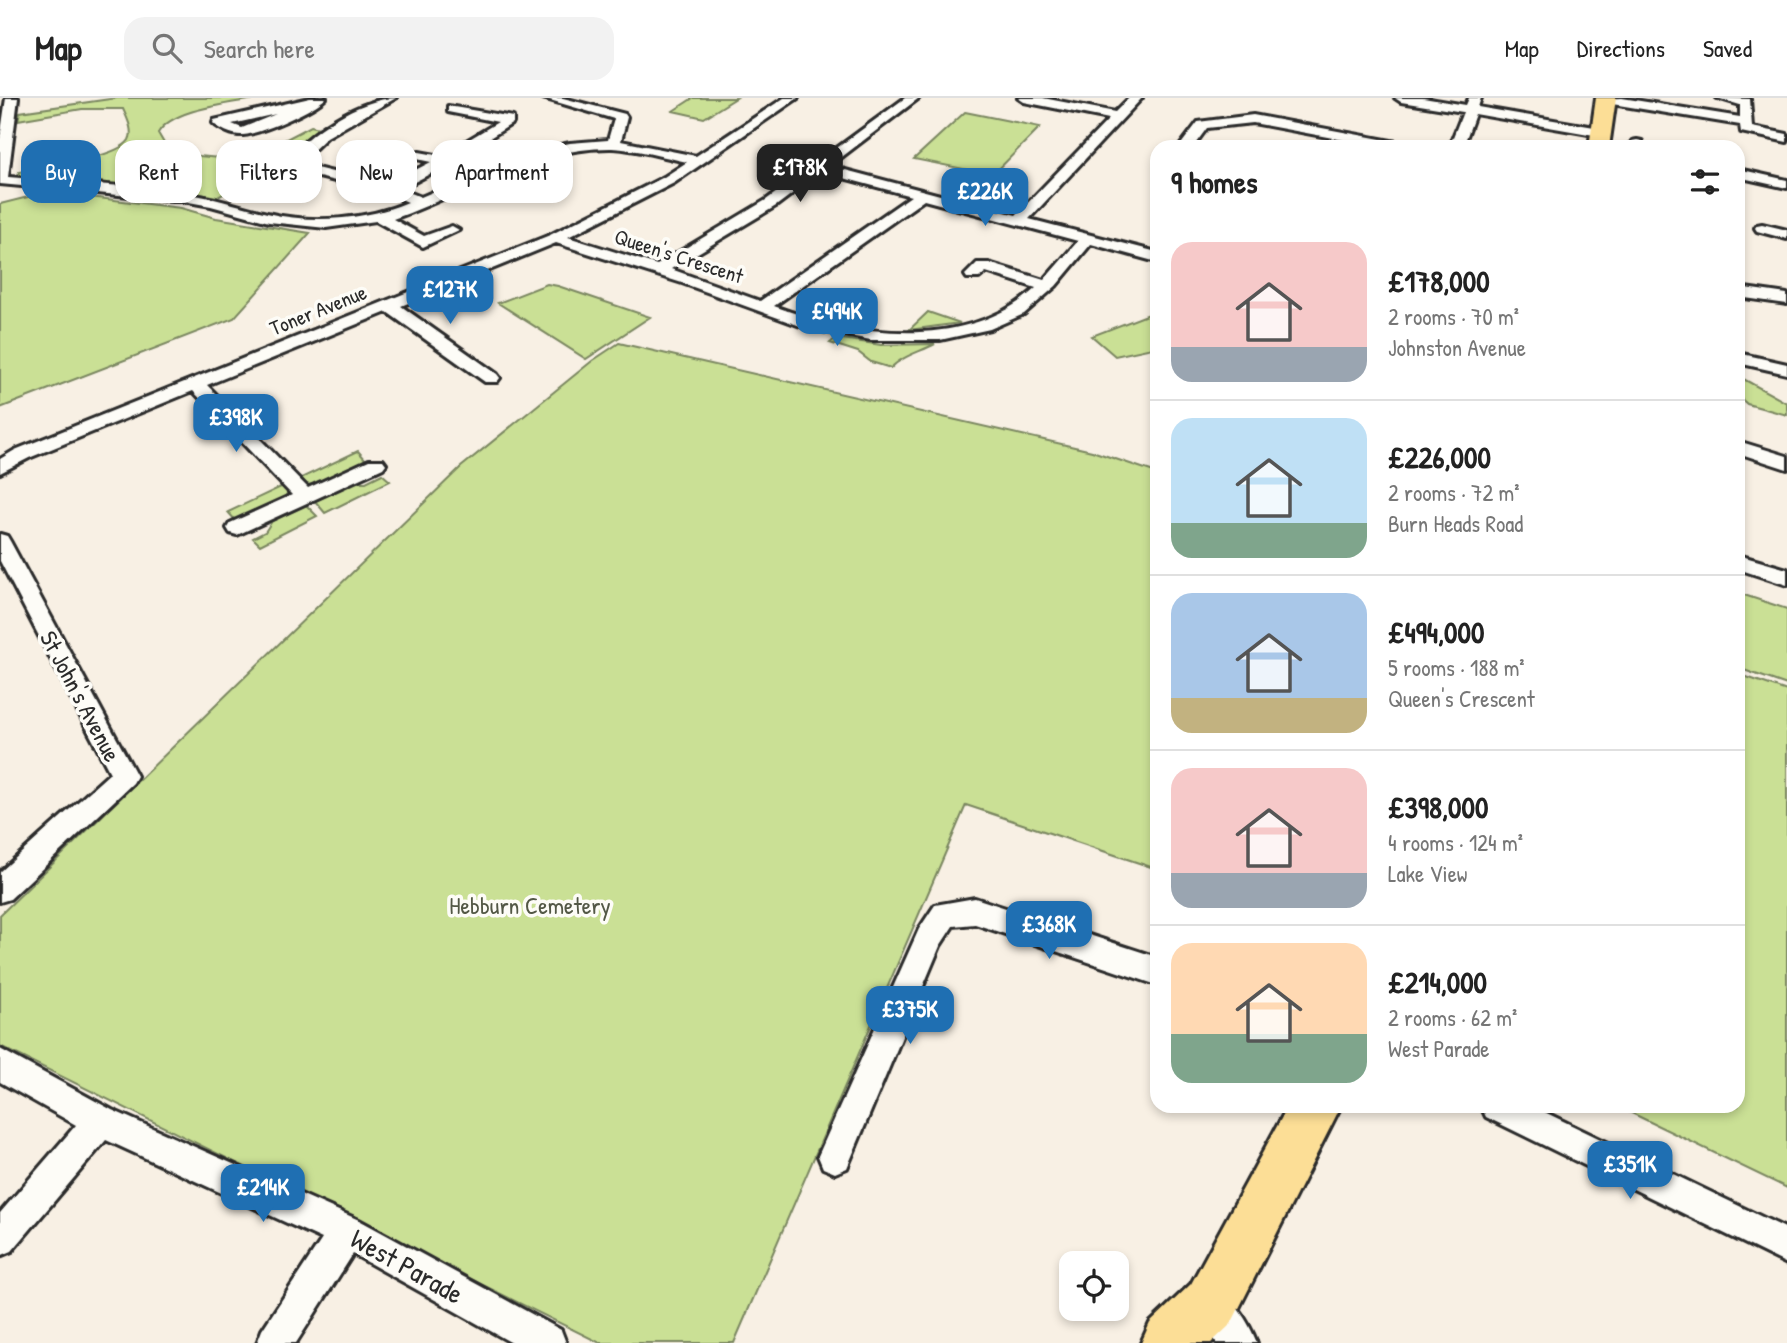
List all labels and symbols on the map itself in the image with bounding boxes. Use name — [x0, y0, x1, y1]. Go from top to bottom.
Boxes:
pin: £178K — [751, 144, 849, 204]
pin: £226K — [936, 169, 1034, 228]
street label: Queen's Crescent — [611, 222, 748, 291]
pin: £127K — [401, 266, 499, 326]
street label: Toner Avenue — [265, 277, 371, 343]
pin: £494K — [788, 288, 886, 348]
pin: £398K — [187, 394, 285, 454]
street label: St John's Avenue — [33, 625, 129, 767]
park label: Hebburn Cemetery — [449, 889, 611, 921]
pin: £368K — [1000, 902, 1098, 961]
pin: £375K — [861, 986, 959, 1046]
pin: £351K — [1581, 1142, 1679, 1201]
pin: £214K — [214, 1164, 312, 1224]
street label: West Parade — [344, 1219, 470, 1313]

